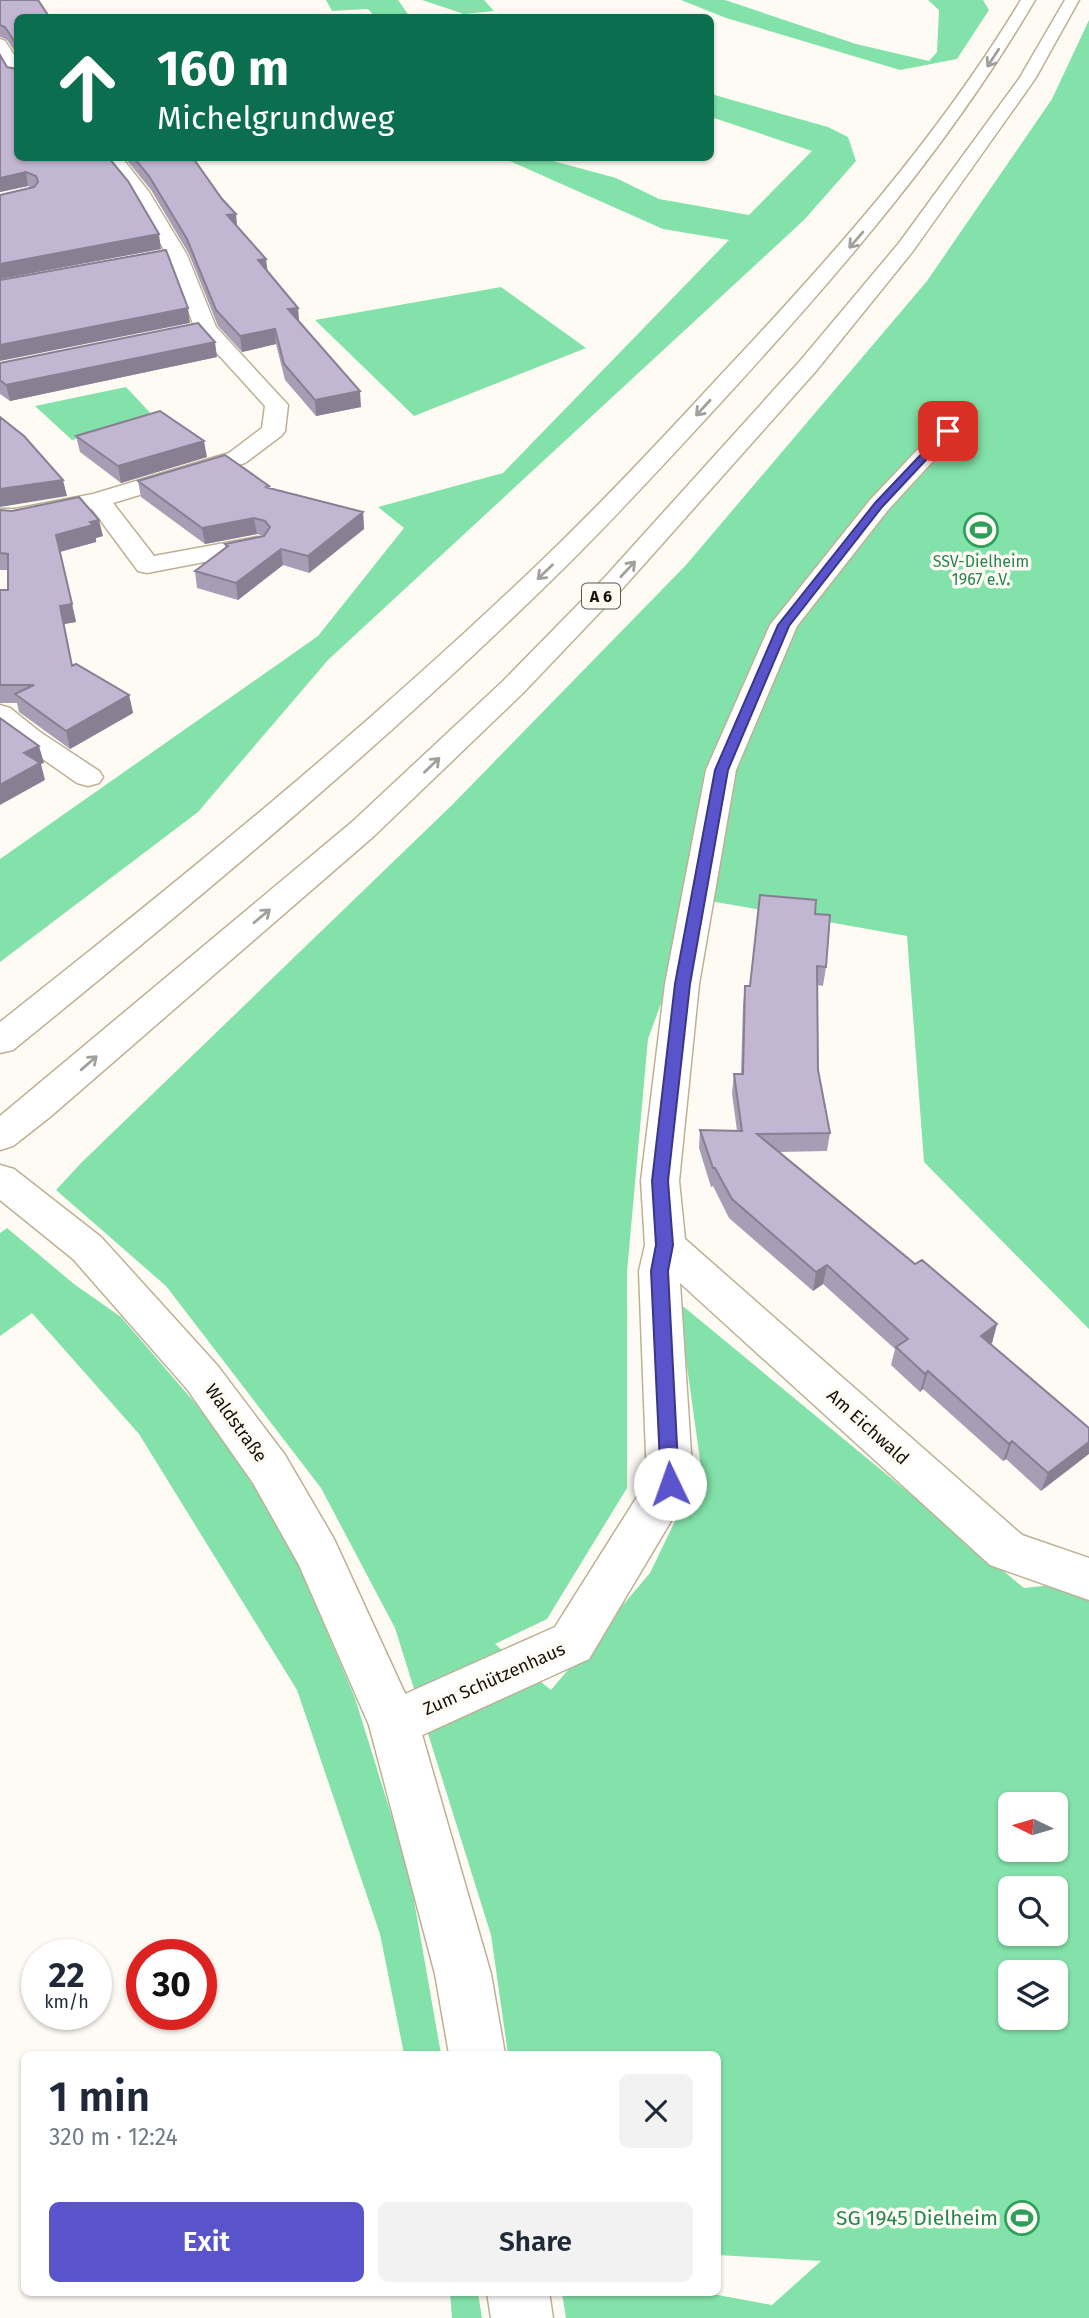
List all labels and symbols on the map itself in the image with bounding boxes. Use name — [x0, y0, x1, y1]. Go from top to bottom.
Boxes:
one-way arrow — [986, 48, 1000, 68]
one-way arrow — [848, 230, 864, 248]
one-way arrow — [695, 399, 711, 417]
pin — [918, 401, 978, 461]
sports icon: SSV-Dielheim 1967 e.V. — [962, 511, 1000, 549]
place label: SSV-Dielheim 1967 e.V. — [933, 552, 1029, 589]
one-way arrow — [619, 561, 636, 578]
one-way arrow — [537, 563, 554, 580]
road number: A 6 — [582, 583, 620, 608]
one-way arrow — [423, 756, 440, 773]
one-way arrow — [253, 908, 271, 924]
one-way arrow — [80, 1055, 98, 1071]
street label: Waldstraße — [200, 1380, 272, 1466]
street label: Am Eichwald — [823, 1384, 913, 1470]
position arrow — [633, 1447, 707, 1521]
street label: Zum Schützenhaus — [420, 1638, 568, 1720]
north arrow — [998, 1792, 1068, 1862]
speed limit sign: 30 — [126, 1939, 217, 2030]
sports icon: SG 1945 Dielheim — [1003, 2199, 1041, 2237]
place label: SG 1945 Dielheim — [836, 2205, 998, 2231]

